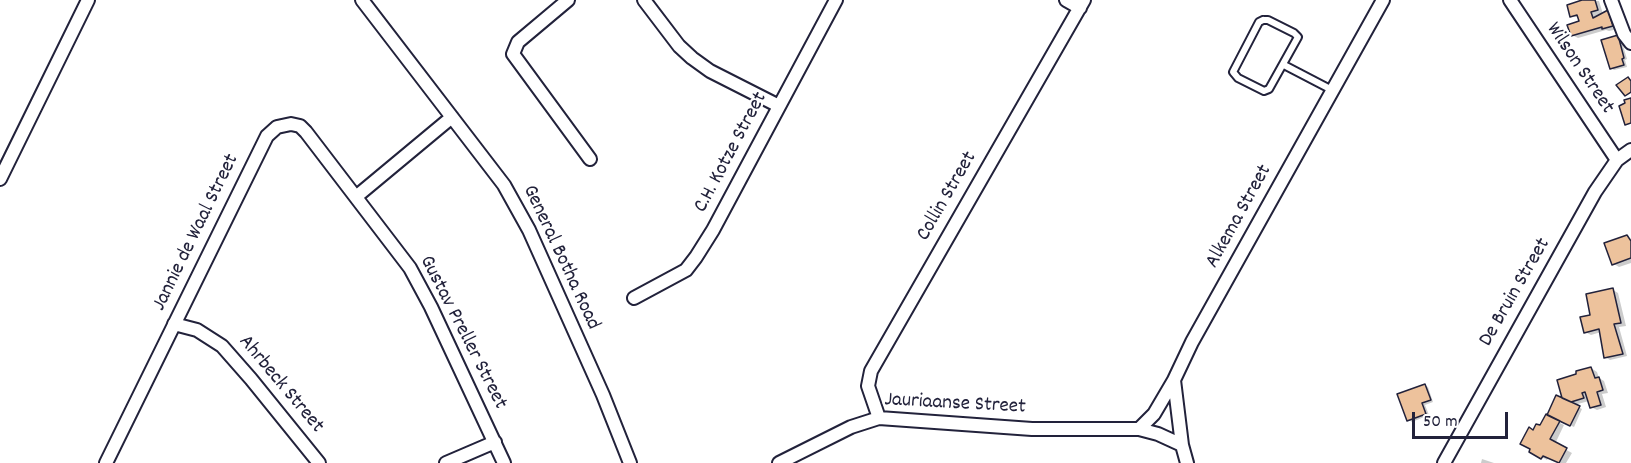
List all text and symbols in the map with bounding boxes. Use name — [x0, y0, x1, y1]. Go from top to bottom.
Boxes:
street label: Wilson Street — [1539, 19, 1619, 119]
street label: C.H. Kotze Street — [690, 88, 774, 218]
street label: Collin Street — [912, 148, 984, 246]
street label: Jannie de Waal Street — [148, 151, 246, 315]
street label: Alkema Street — [1201, 161, 1279, 273]
street label: General Botha Road — [515, 182, 605, 334]
street label: De Bruin Street — [1475, 234, 1557, 352]
street label: Gustav Preller Street — [412, 252, 512, 414]
street label: Ahrbeck Street — [232, 331, 328, 439]
street label: Jauriaanse Street — [884, 389, 1026, 421]
scale bar — [1415, 400, 1511, 438]
text: 50 m — [1423, 410, 1458, 435]

